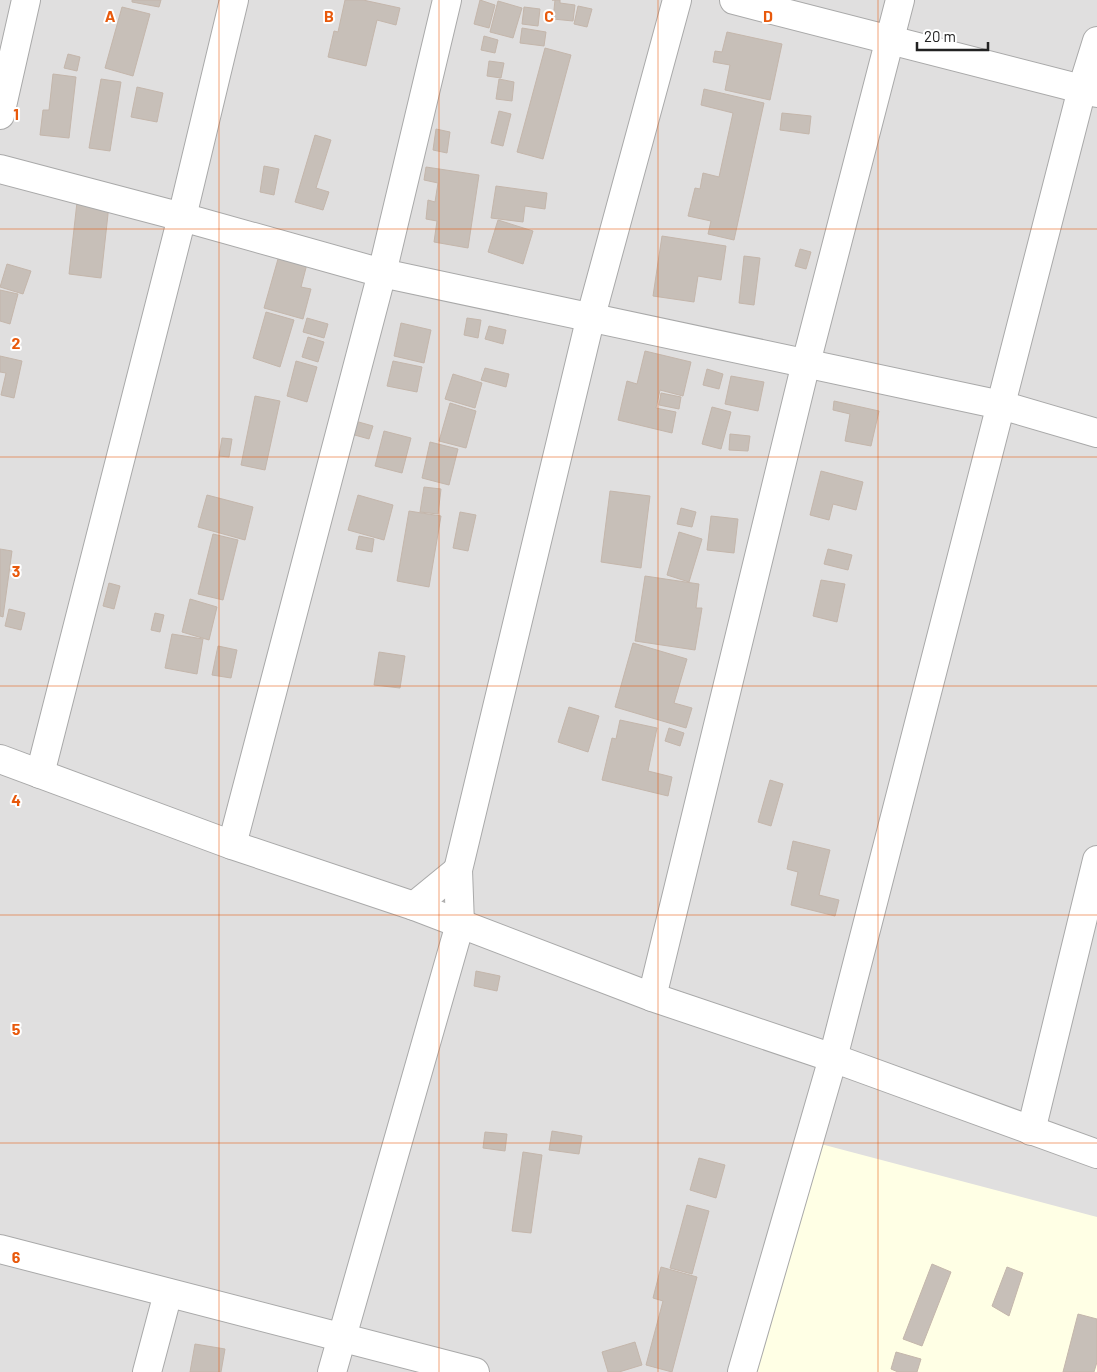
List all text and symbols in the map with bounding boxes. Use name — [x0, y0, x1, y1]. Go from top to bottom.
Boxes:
text: A — [105, 6, 116, 25]
text: B — [324, 6, 334, 25]
text: C — [544, 6, 554, 25]
text: D — [763, 6, 773, 25]
scale bar — [917, 20, 988, 52]
text: 20 m — [924, 27, 956, 45]
text: 1 — [13, 104, 19, 123]
text: 2 — [12, 333, 21, 352]
text: 3 — [12, 561, 20, 580]
text: 4 — [11, 790, 21, 809]
text: 5 — [12, 1019, 21, 1038]
text: 6 — [12, 1247, 21, 1266]

